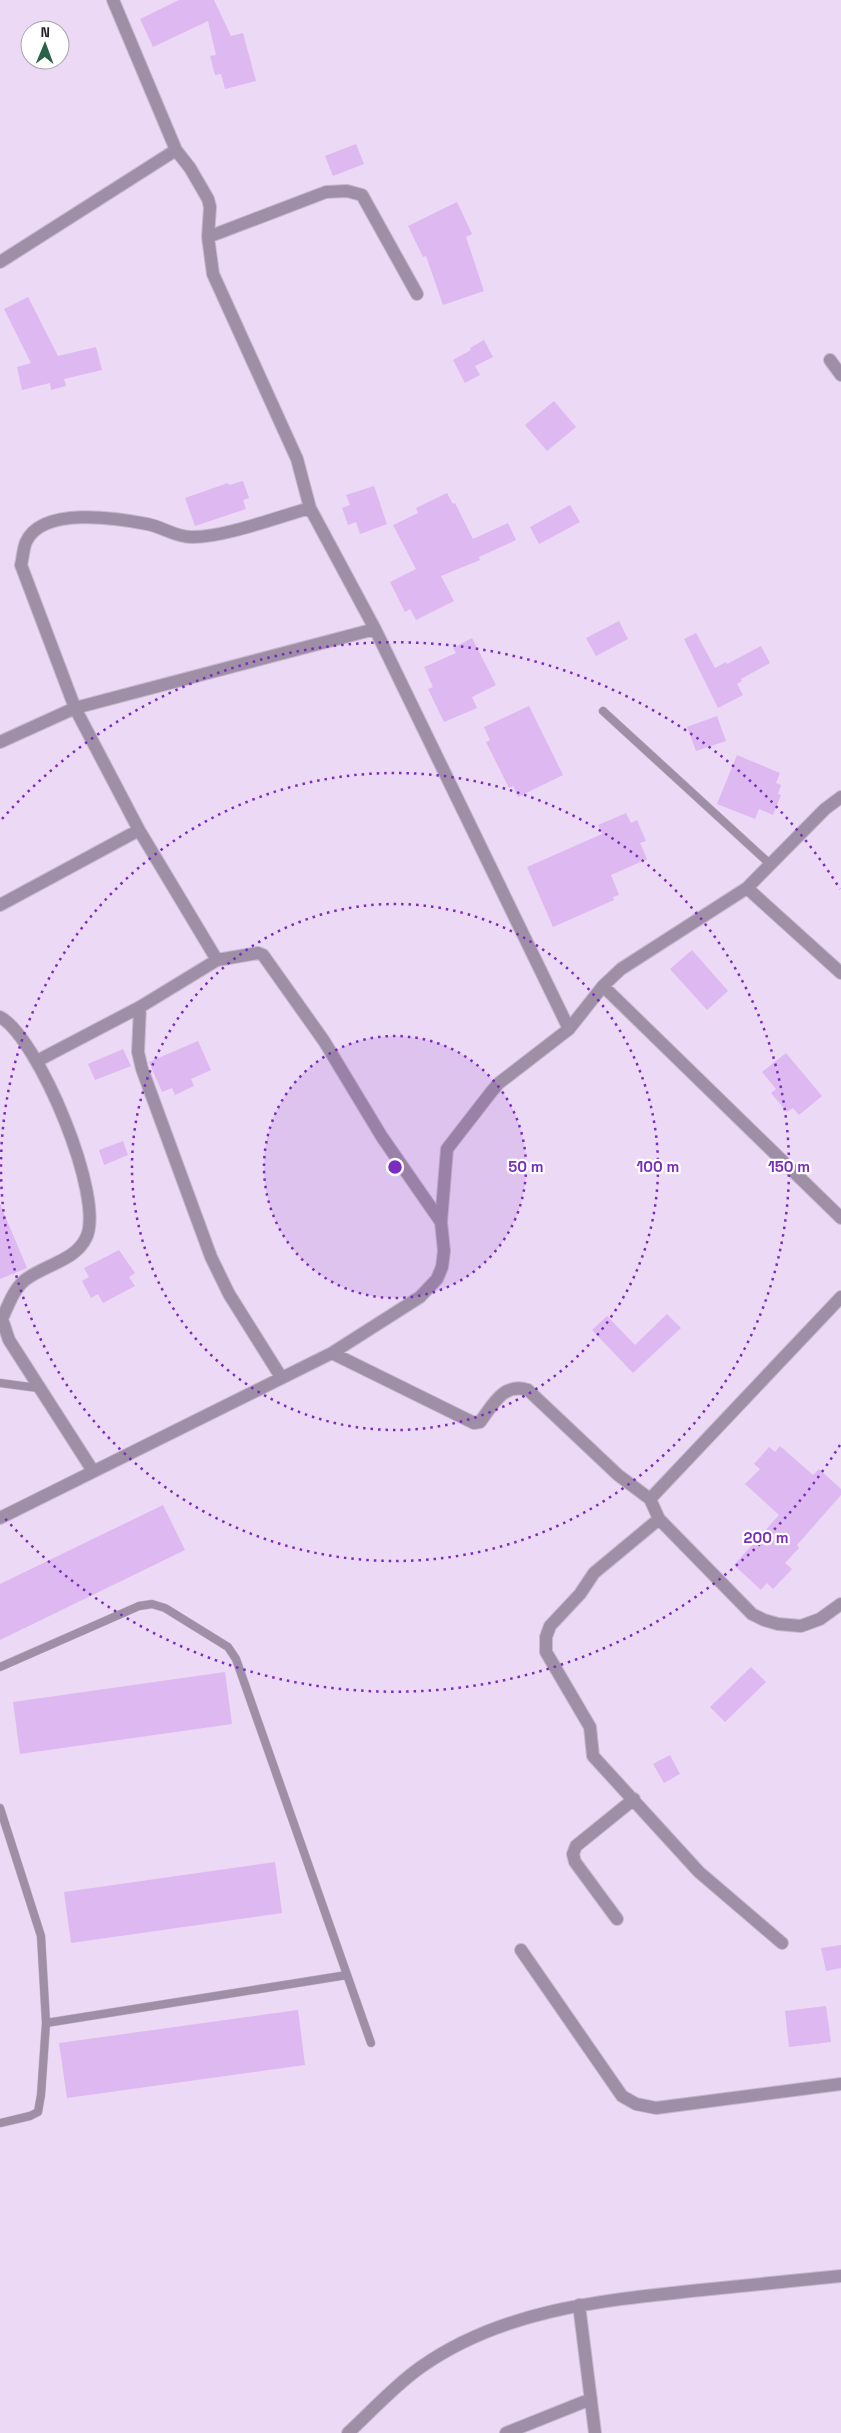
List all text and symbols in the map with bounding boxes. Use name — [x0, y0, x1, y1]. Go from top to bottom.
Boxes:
north arrow — [20, 20, 70, 70]
text: N — [40, 23, 50, 41]
text: 50 m — [508, 1157, 544, 1176]
text: 100 m — [637, 1157, 679, 1176]
text: 150 m — [768, 1157, 810, 1176]
centre of rings — [386, 1158, 404, 1176]
text: 200 m — [744, 1528, 788, 1547]

